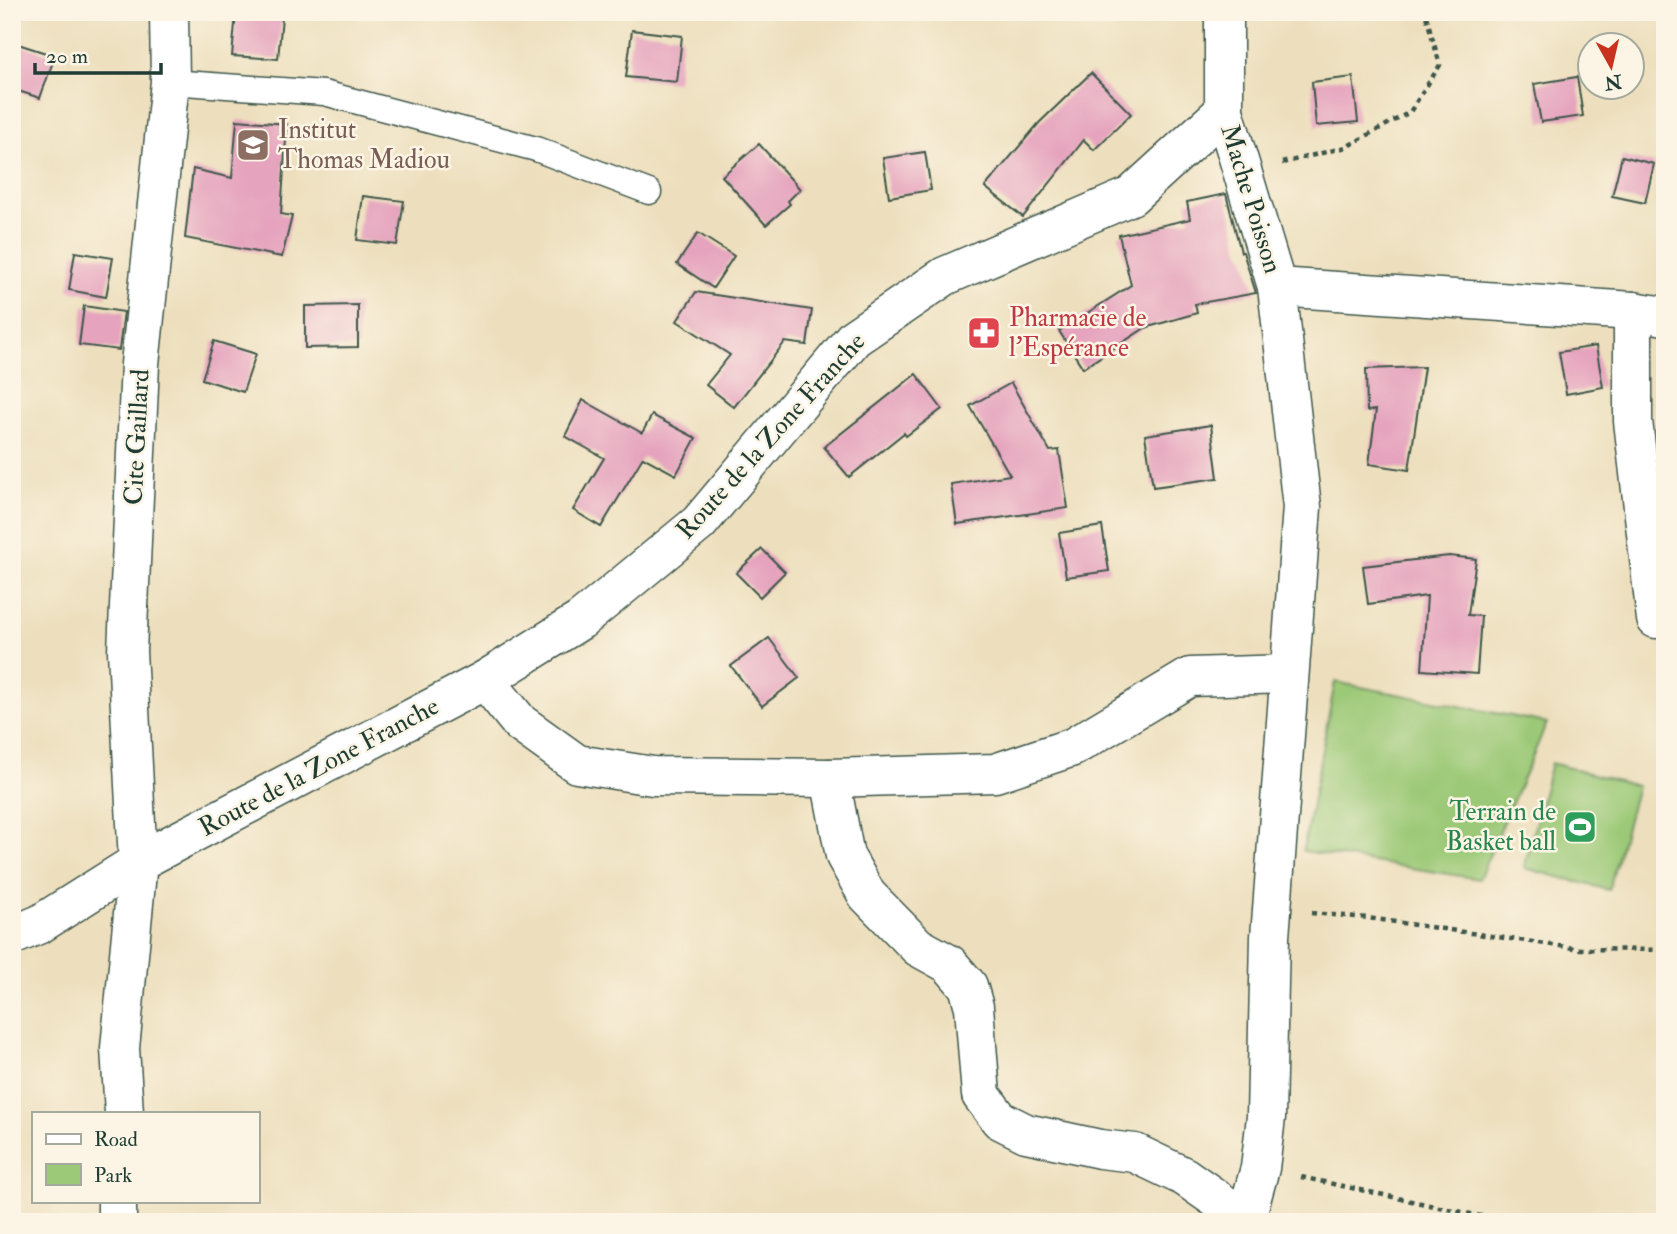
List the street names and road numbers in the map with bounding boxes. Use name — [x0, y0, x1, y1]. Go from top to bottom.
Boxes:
street label: Mache Poisson — [1213, 121, 1289, 277]
street label: Route de la Zone Franche — [670, 326, 872, 546]
street label: Cite Gaillard — [117, 368, 157, 506]
street label: Route de la Zone Franche — [194, 690, 445, 844]

